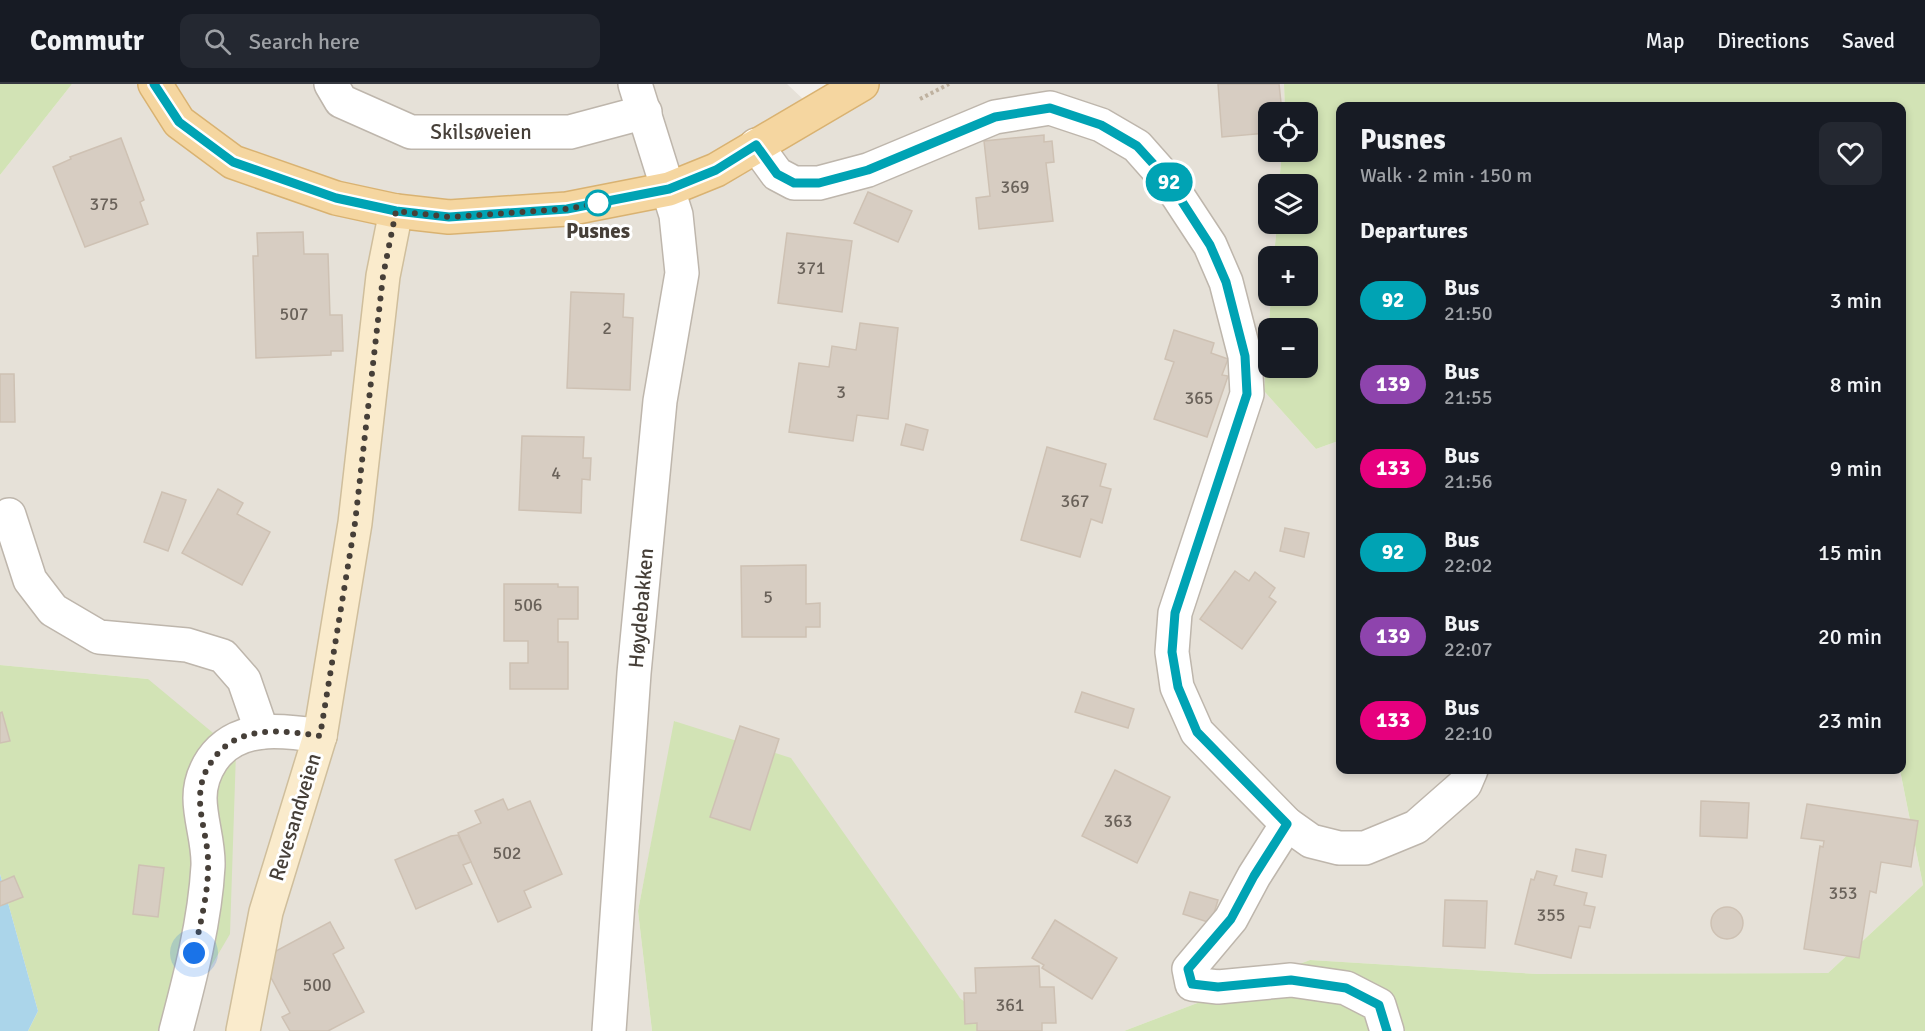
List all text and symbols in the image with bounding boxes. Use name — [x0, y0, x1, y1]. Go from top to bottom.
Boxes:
search box — [180, 14, 600, 68]
text: Commutr — [30, 24, 144, 58]
icon: search — [201, 25, 234, 58]
text: Search here — [249, 28, 360, 55]
text: Map — [1646, 28, 1684, 54]
text: Directions — [1717, 28, 1809, 54]
text: Saved — [1842, 28, 1895, 54]
map controls — [1258, 102, 1318, 378]
button: locate — [1258, 102, 1318, 162]
street label: Skilsøveien — [430, 119, 532, 145]
button: heart — [1819, 122, 1882, 185]
text: Pusnes — [1360, 123, 1446, 157]
line badge: 92 — [1142, 162, 1196, 202]
text: Walk · 2 min · 150 m — [1360, 163, 1532, 188]
text: 92 — [1158, 169, 1180, 195]
button: layers — [1258, 174, 1318, 234]
house number: 369 — [1000, 176, 1030, 198]
marker: Pusnes — [585, 190, 611, 216]
house number: 375 — [89, 193, 119, 215]
text: Departures — [1360, 217, 1468, 244]
place label: Pusnes — [566, 218, 630, 244]
button: + — [1258, 246, 1318, 306]
house number: 371 — [796, 257, 826, 279]
text: Bus — [1444, 274, 1479, 301]
text: 92 — [1382, 287, 1404, 313]
text: 3 min — [1830, 287, 1882, 314]
text: 21:50 — [1444, 301, 1493, 326]
house number: 507 — [279, 303, 309, 325]
house number: 2 — [602, 317, 612, 339]
button: − — [1258, 318, 1318, 378]
text: Bus — [1444, 358, 1479, 385]
text: 139 — [1376, 371, 1410, 397]
text: 8 min — [1830, 371, 1882, 398]
house number: 3 — [836, 381, 846, 403]
text: 21:55 — [1444, 385, 1493, 410]
house number: 365 — [1184, 387, 1214, 409]
text: Bus — [1444, 442, 1479, 469]
text: 133 — [1376, 455, 1410, 481]
text: 9 min — [1830, 455, 1882, 482]
house number: 4 — [551, 462, 561, 484]
text: 21:56 — [1444, 469, 1493, 494]
house number: 367 — [1060, 490, 1090, 512]
text: Bus — [1444, 526, 1479, 553]
text: 92 — [1382, 539, 1404, 565]
text: 15 min — [1818, 539, 1882, 566]
street label: Høydebakken — [623, 547, 659, 669]
text: 22:02 — [1444, 553, 1493, 578]
house number: 5 — [763, 586, 773, 608]
house number: 506 — [513, 594, 543, 616]
text: Bus — [1444, 610, 1479, 637]
text: 139 — [1376, 623, 1410, 649]
text: 20 min — [1818, 623, 1882, 650]
text: 22:07 — [1444, 637, 1493, 662]
text: Bus — [1444, 694, 1479, 721]
text: 133 — [1376, 707, 1410, 733]
text: 23 min — [1818, 707, 1882, 734]
text: 22:10 — [1444, 721, 1493, 746]
street label: Revesandveien — [263, 750, 327, 884]
house number: 363 — [1103, 810, 1133, 832]
house number: 502 — [492, 842, 522, 864]
house number: 353 — [1828, 882, 1858, 904]
house number: 355 — [1536, 904, 1566, 926]
your location — [179, 938, 209, 968]
house number: 500 — [302, 974, 332, 996]
house number: 361 — [995, 994, 1025, 1016]

